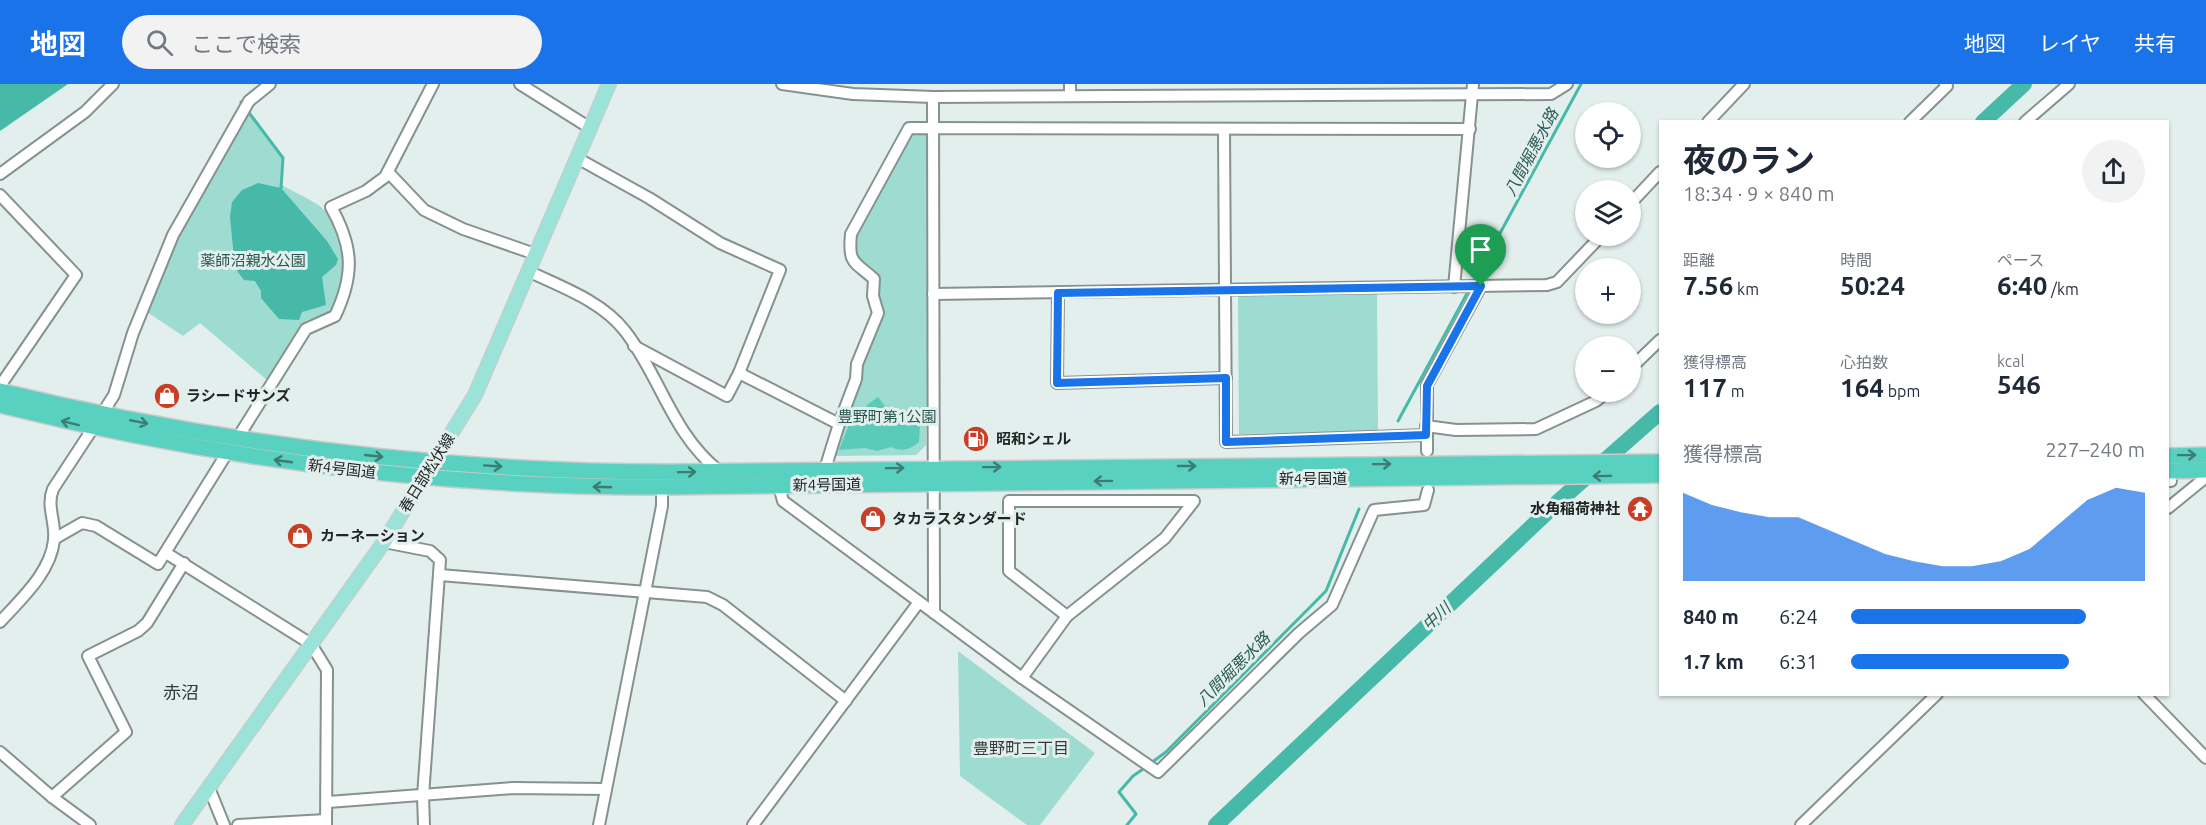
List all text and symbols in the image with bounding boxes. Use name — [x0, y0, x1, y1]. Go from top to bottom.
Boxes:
search box — [122, 15, 542, 69]
icon: search — [143, 26, 176, 59]
text: 地図 — [30, 28, 86, 59]
text: ここで検索 — [191, 31, 301, 56]
text: 地図 — [1964, 31, 2006, 55]
text: レイヤ — [2039, 31, 2101, 55]
text: 共有 — [2134, 31, 2176, 55]
map controls — [1575, 102, 1641, 402]
button: locate — [1575, 102, 1641, 168]
water label: 八間堀悪水路 — [1501, 104, 1562, 199]
button: share — [2082, 140, 2145, 203]
text: 夜のラン — [1683, 141, 1815, 178]
button: layers — [1575, 180, 1641, 246]
text: 18:34 · 9 × 840 m — [1683, 182, 1835, 205]
pin — [1455, 224, 1506, 286]
icon: arrive — [1464, 233, 1497, 266]
text: 距離 — [1683, 251, 1715, 269]
text: 時間 — [1840, 251, 1872, 269]
text: ペース — [1997, 251, 2044, 269]
park label: 薬師沼親水公園 — [200, 252, 306, 269]
button: + — [1575, 258, 1641, 324]
text: 7.56 — [1683, 271, 1733, 300]
text: 50:24 — [1840, 271, 1905, 300]
text: 6:40 — [1997, 271, 2047, 300]
text: km — [1733, 280, 1759, 298]
text: /km — [2047, 280, 2079, 298]
button: − — [1575, 336, 1641, 402]
text: kcal — [1997, 352, 2025, 370]
text: 獲得標高 — [1683, 353, 1747, 371]
text: 心拍数 — [1840, 353, 1888, 371]
text: 546 — [1997, 370, 2041, 399]
text: 117 — [1683, 373, 1727, 402]
text: 164 — [1840, 373, 1884, 402]
shop icon: ラシードサンズ — [152, 381, 182, 411]
text: m — [1727, 382, 1744, 400]
text: bpm — [1884, 382, 1920, 400]
place label: ラシードサンズ — [186, 387, 290, 404]
park label: 豊野町第1公園 — [838, 408, 936, 425]
one-way arrow — [61, 416, 80, 428]
one-way arrow — [129, 417, 148, 428]
fuel station icon: 昭和シェル — [961, 424, 991, 454]
street label: 春日部松伏線 — [396, 430, 458, 515]
place label: 昭和シェル — [996, 430, 1071, 447]
text: 227–240 m — [2046, 438, 2145, 461]
text: 獲得標高 — [1683, 442, 1763, 465]
one-way arrow — [2176, 449, 2196, 461]
one-way arrow — [363, 451, 383, 462]
one-way arrow — [273, 456, 293, 467]
street label: 新4号国道 — [307, 456, 377, 481]
one-way arrow — [1372, 458, 1392, 470]
one-way arrow — [1177, 460, 1197, 472]
one-way arrow — [482, 461, 502, 472]
one-way arrow — [982, 461, 1002, 473]
one-way arrow — [884, 462, 904, 474]
one-way arrow — [677, 466, 697, 477]
street label: 新4号国道 — [1279, 470, 1347, 487]
one-way arrow — [1593, 470, 1613, 482]
street label: 新4号国道 — [793, 475, 861, 494]
one-way arrow — [1094, 476, 1114, 487]
one-way arrow — [592, 481, 612, 493]
temple icon: 水角稲荷神社 — [1625, 494, 1655, 524]
place label: 水角稲荷神社 — [1530, 500, 1620, 517]
shop icon: タカラスタンダード — [858, 504, 888, 534]
place label: タカラスタンダード — [892, 510, 1027, 527]
shop icon: カーネーション — [285, 521, 315, 551]
place label: カーネーション — [320, 527, 425, 544]
water label: 中川 — [1418, 597, 1455, 633]
text: 840 m — [1683, 605, 1739, 628]
text: 6:24 — [1779, 605, 1818, 628]
water label: 八間堀悪水路 — [1193, 627, 1275, 709]
text: 1.7 km — [1683, 650, 1744, 673]
text: 6:31 — [1779, 650, 1818, 673]
district label: 赤沼 — [163, 682, 199, 702]
district label: 豊野町三丁目 — [973, 739, 1069, 757]

